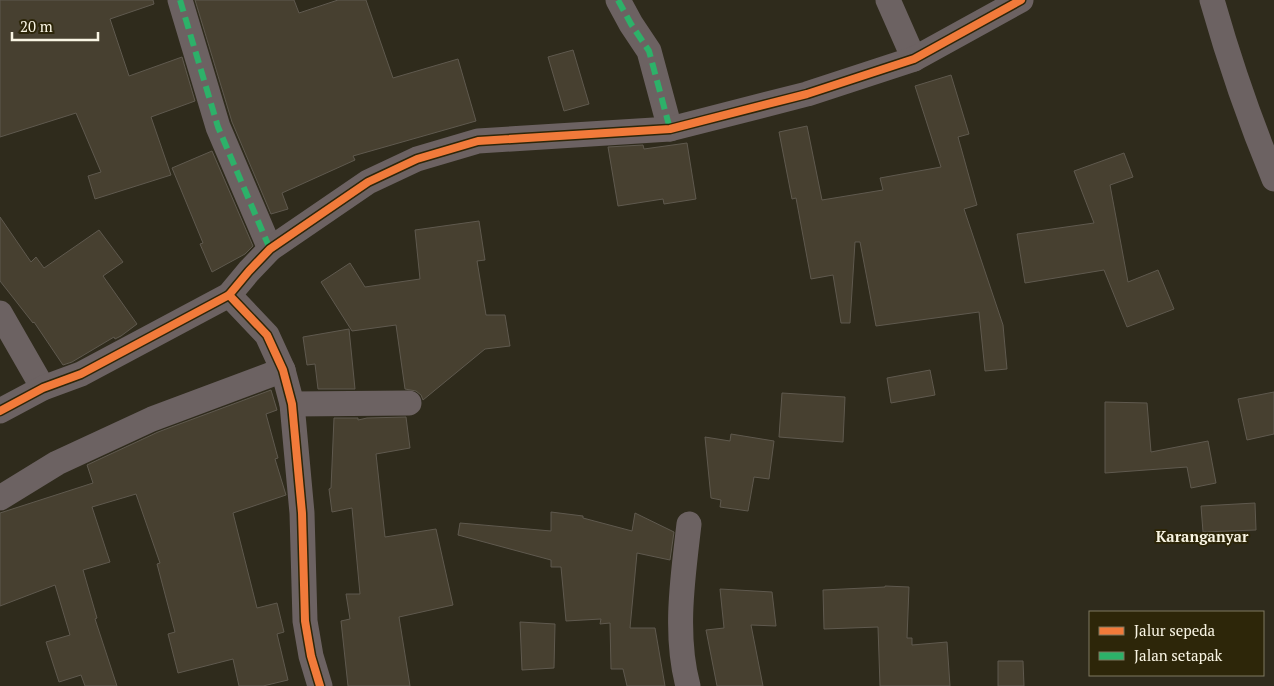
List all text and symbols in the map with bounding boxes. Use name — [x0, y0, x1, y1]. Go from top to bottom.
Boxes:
scale bar — [12, 10, 99, 42]
text: 20 m — [20, 16, 53, 36]
district label: Karanganyar — [1156, 526, 1249, 546]
legend — [1089, 611, 1264, 676]
text: Jalur sepeda — [1134, 620, 1216, 640]
text: Jalan setapak — [1134, 645, 1223, 665]

